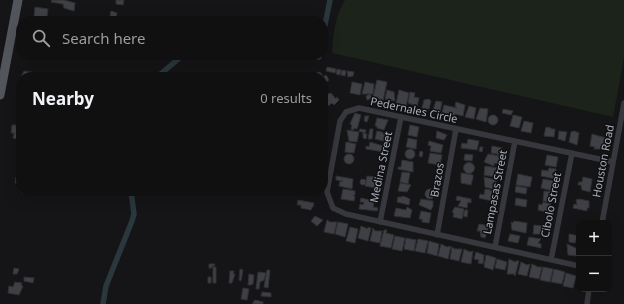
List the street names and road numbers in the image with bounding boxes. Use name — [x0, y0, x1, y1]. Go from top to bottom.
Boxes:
street label: Pedernales Circle — [369, 93, 459, 126]
street label: Houston Road — [588, 123, 617, 198]
street label: Medina Street — [366, 130, 395, 204]
street label: Lampasas Street — [479, 149, 510, 235]
street label: Brazos — [426, 161, 447, 198]
street label: Cibolo Street — [537, 171, 564, 239]

